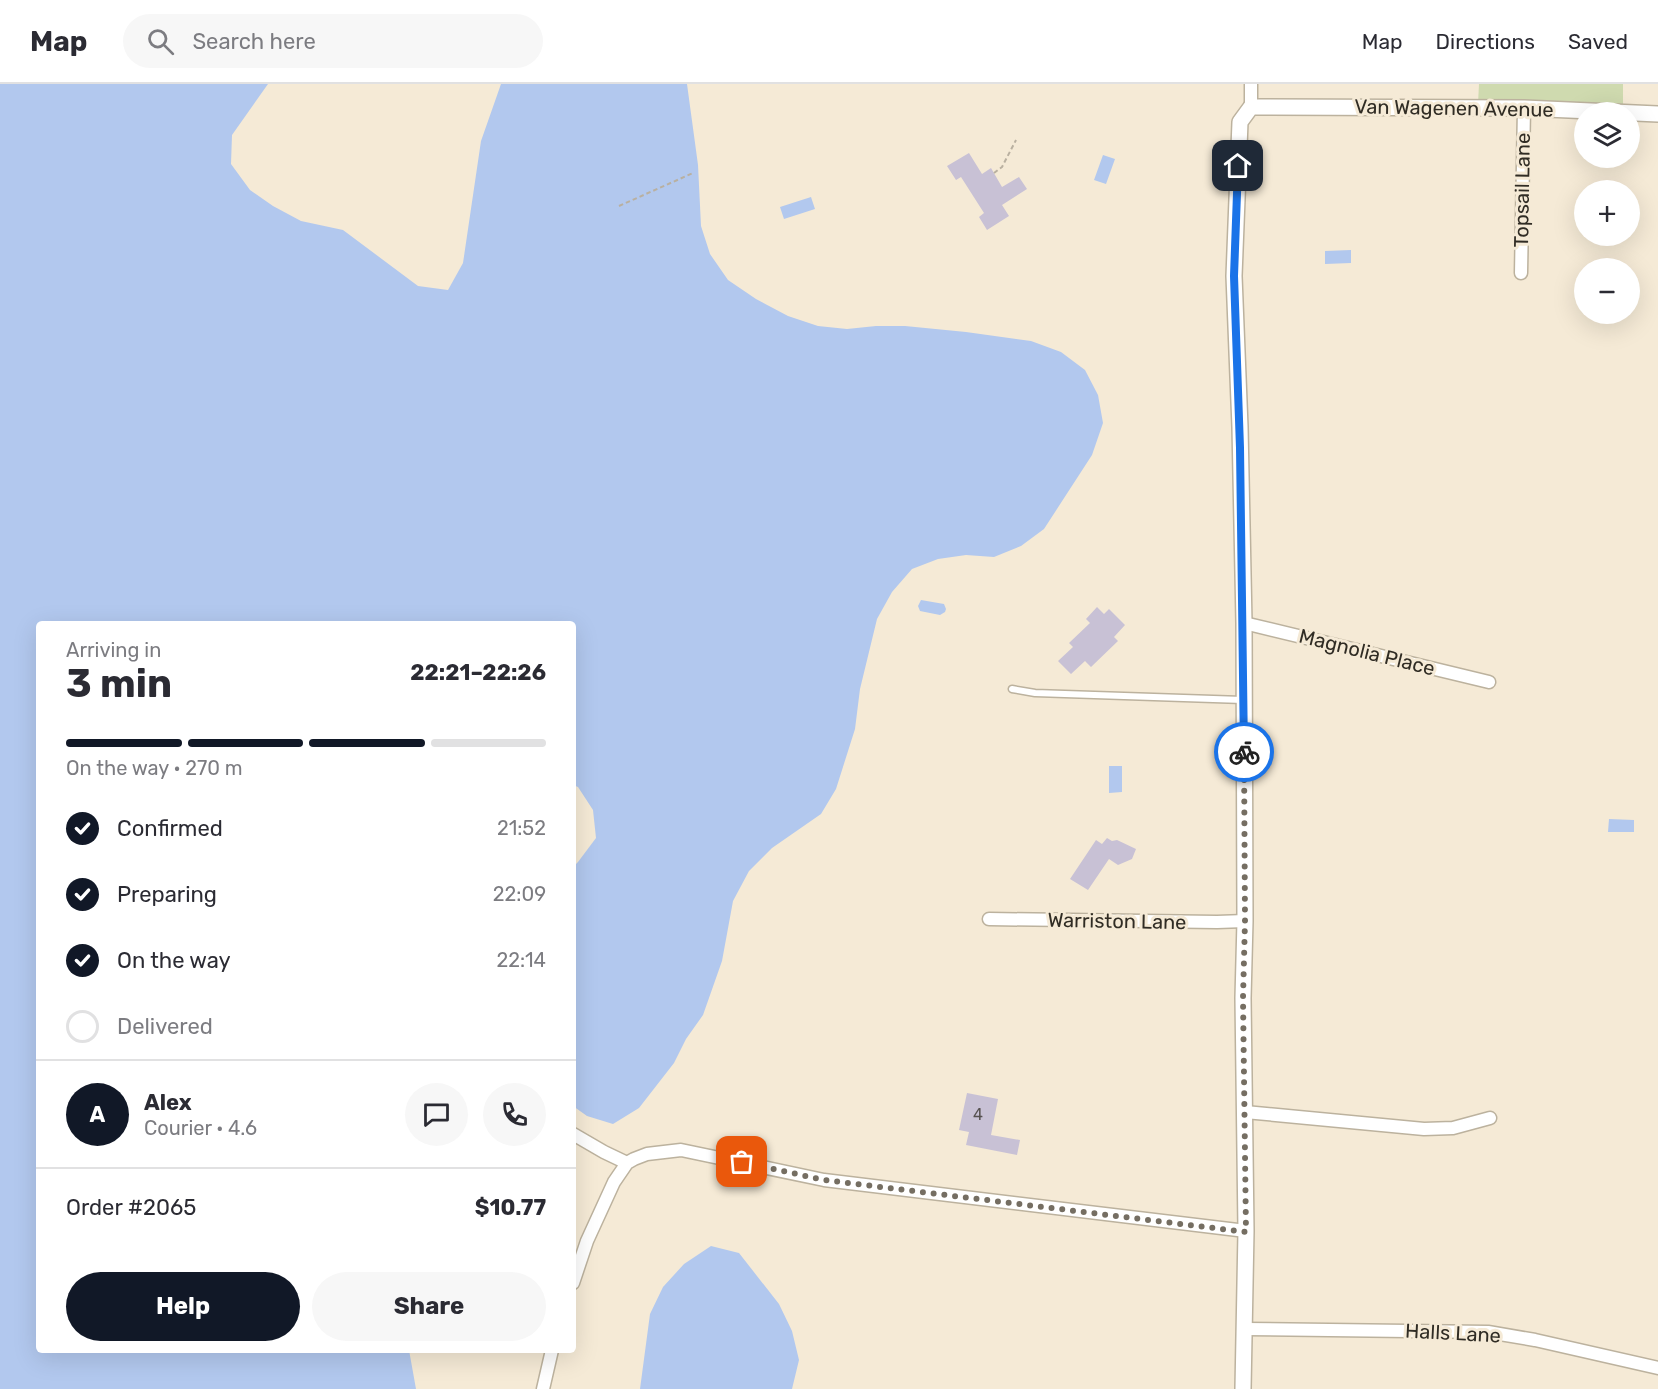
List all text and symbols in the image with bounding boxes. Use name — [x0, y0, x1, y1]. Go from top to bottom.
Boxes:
search box — [123, 14, 543, 68]
text: Map — [30, 25, 87, 58]
icon: search — [144, 25, 177, 58]
text: Search here — [192, 28, 316, 55]
text: Map — [1362, 29, 1403, 54]
text: Directions — [1436, 29, 1535, 54]
text: Saved — [1568, 29, 1628, 54]
street label: Van Wagenen Avenue — [1354, 94, 1554, 122]
map controls — [1574, 102, 1640, 324]
button: layers — [1574, 102, 1640, 168]
street label: Topsail Lane — [1509, 133, 1535, 247]
pin — [1212, 140, 1263, 191]
icon: home — [1221, 149, 1254, 182]
button: + — [1574, 180, 1640, 246]
button: − — [1574, 258, 1640, 324]
street label: Magnolia Place — [1297, 624, 1437, 680]
text: Arriving in — [66, 638, 161, 662]
text: 22:21–22:26 — [410, 659, 546, 686]
text: 3 min — [66, 661, 172, 707]
courier — [1214, 722, 1274, 782]
icon: bike — [1228, 736, 1261, 769]
text: On the way · 270 m — [66, 756, 243, 780]
icon: check — [66, 812, 99, 845]
text: Confirmed — [117, 815, 223, 842]
text: 21:52 — [497, 816, 546, 840]
icon: check — [66, 878, 99, 911]
text: Preparing — [117, 881, 217, 908]
text: 22:09 — [493, 882, 546, 906]
street label: Warriston Lane — [1047, 908, 1187, 934]
icon: check — [66, 944, 99, 977]
text: On the way — [117, 947, 231, 974]
text: 22:14 — [496, 948, 546, 972]
text: Delivered — [117, 1013, 213, 1040]
button: chat — [405, 1083, 468, 1146]
button: phone — [483, 1083, 546, 1146]
text: Alex — [144, 1089, 192, 1116]
text: A — [90, 1101, 105, 1128]
house number: 4 — [973, 1105, 983, 1124]
text: Courier · 4.6 — [144, 1116, 257, 1140]
pin — [716, 1136, 767, 1187]
icon: bag — [725, 1145, 758, 1178]
text: Order #2065 — [66, 1194, 196, 1221]
text: $10.77 — [475, 1194, 546, 1221]
button: Help — [66, 1272, 300, 1341]
button: Share — [312, 1272, 546, 1341]
street label: Halls Lane — [1405, 1319, 1501, 1347]

